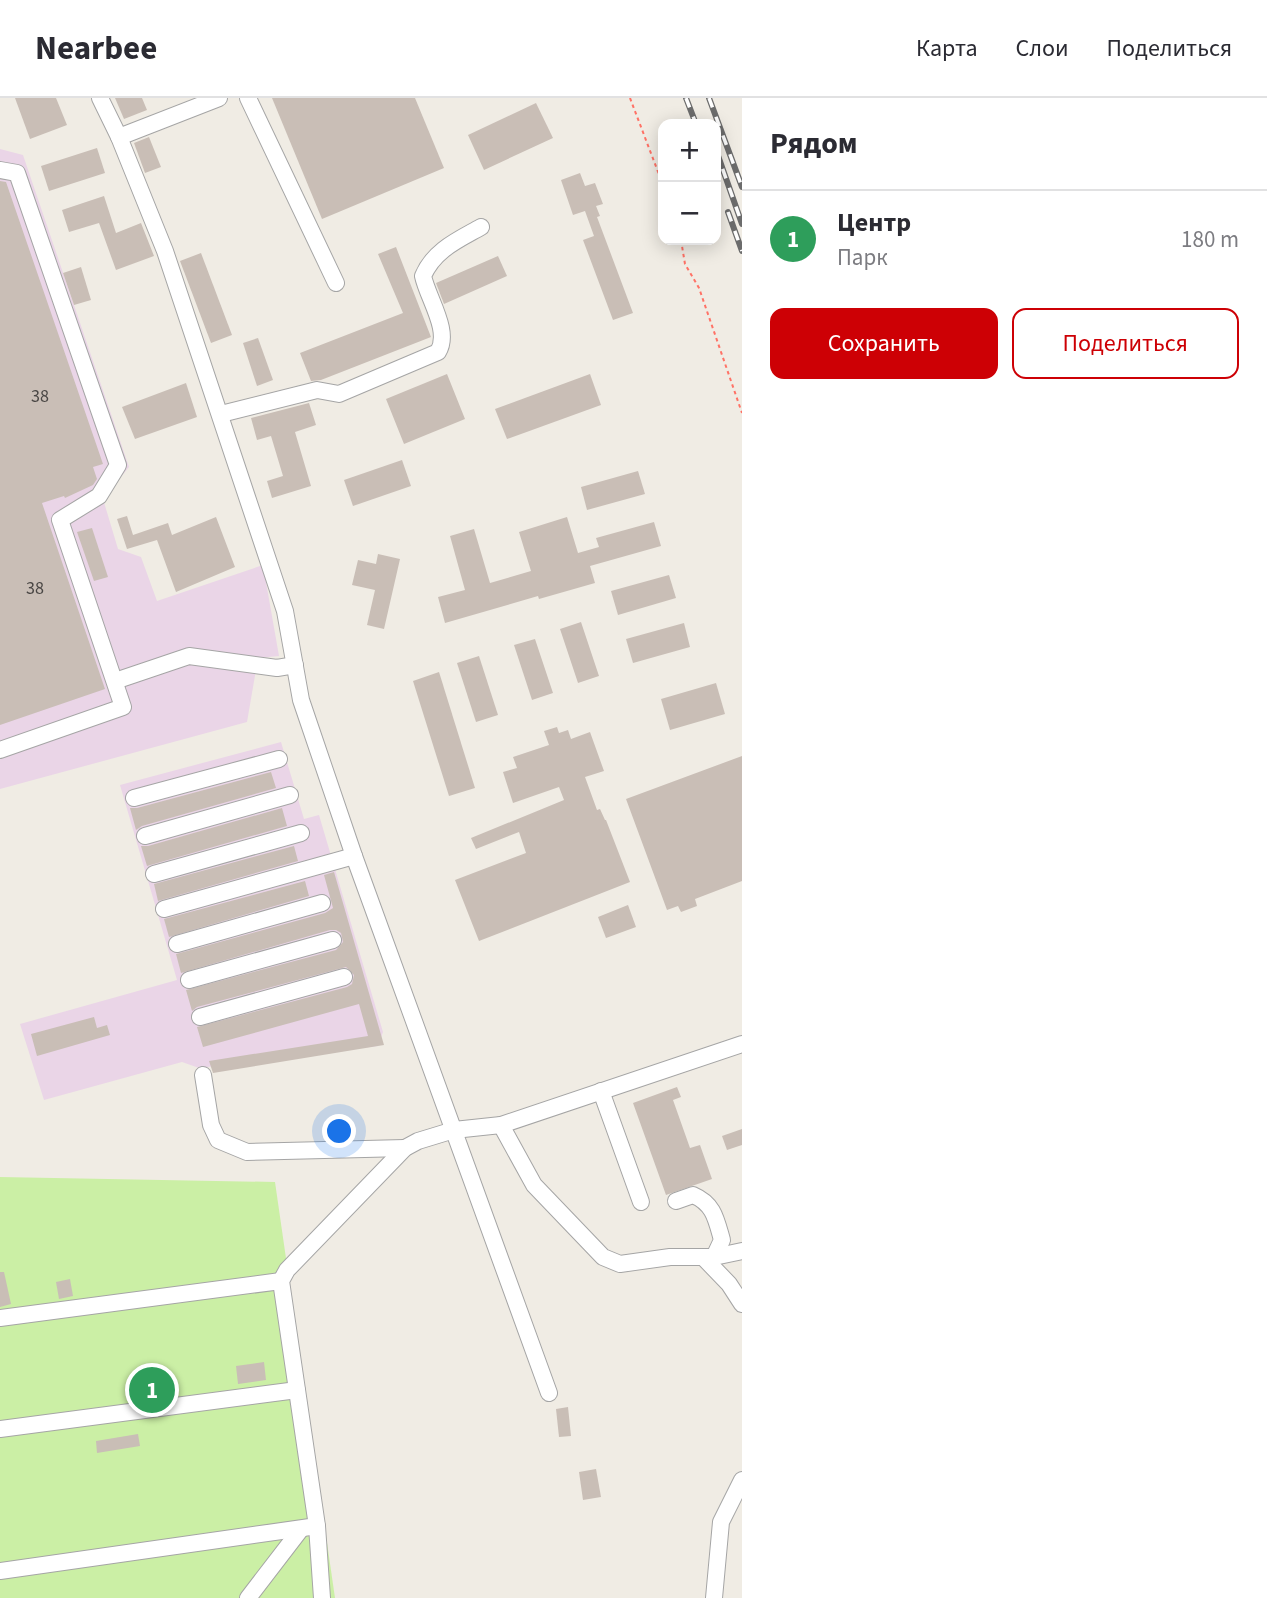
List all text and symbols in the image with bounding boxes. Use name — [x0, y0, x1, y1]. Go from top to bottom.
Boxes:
text: Nearbee — [35, 25, 157, 72]
text: Карта — [916, 31, 978, 66]
text: Слои — [1016, 31, 1069, 66]
text: Поделиться — [1107, 31, 1232, 66]
map controls — [658, 119, 721, 245]
button: + — [658, 119, 721, 182]
text: Рядом — [770, 122, 858, 165]
button: − — [658, 182, 721, 245]
text: Центр — [837, 204, 911, 241]
text: 1 — [787, 223, 799, 256]
text: 180 m — [1181, 223, 1239, 256]
text: Парк — [837, 241, 888, 274]
button: Сохранить — [770, 308, 998, 379]
button: Поделиться — [1012, 308, 1239, 379]
house number: 38 — [31, 384, 49, 409]
house number: 38 — [26, 576, 44, 601]
your location — [322, 1114, 356, 1148]
pin: 1 — [129, 1364, 175, 1416]

